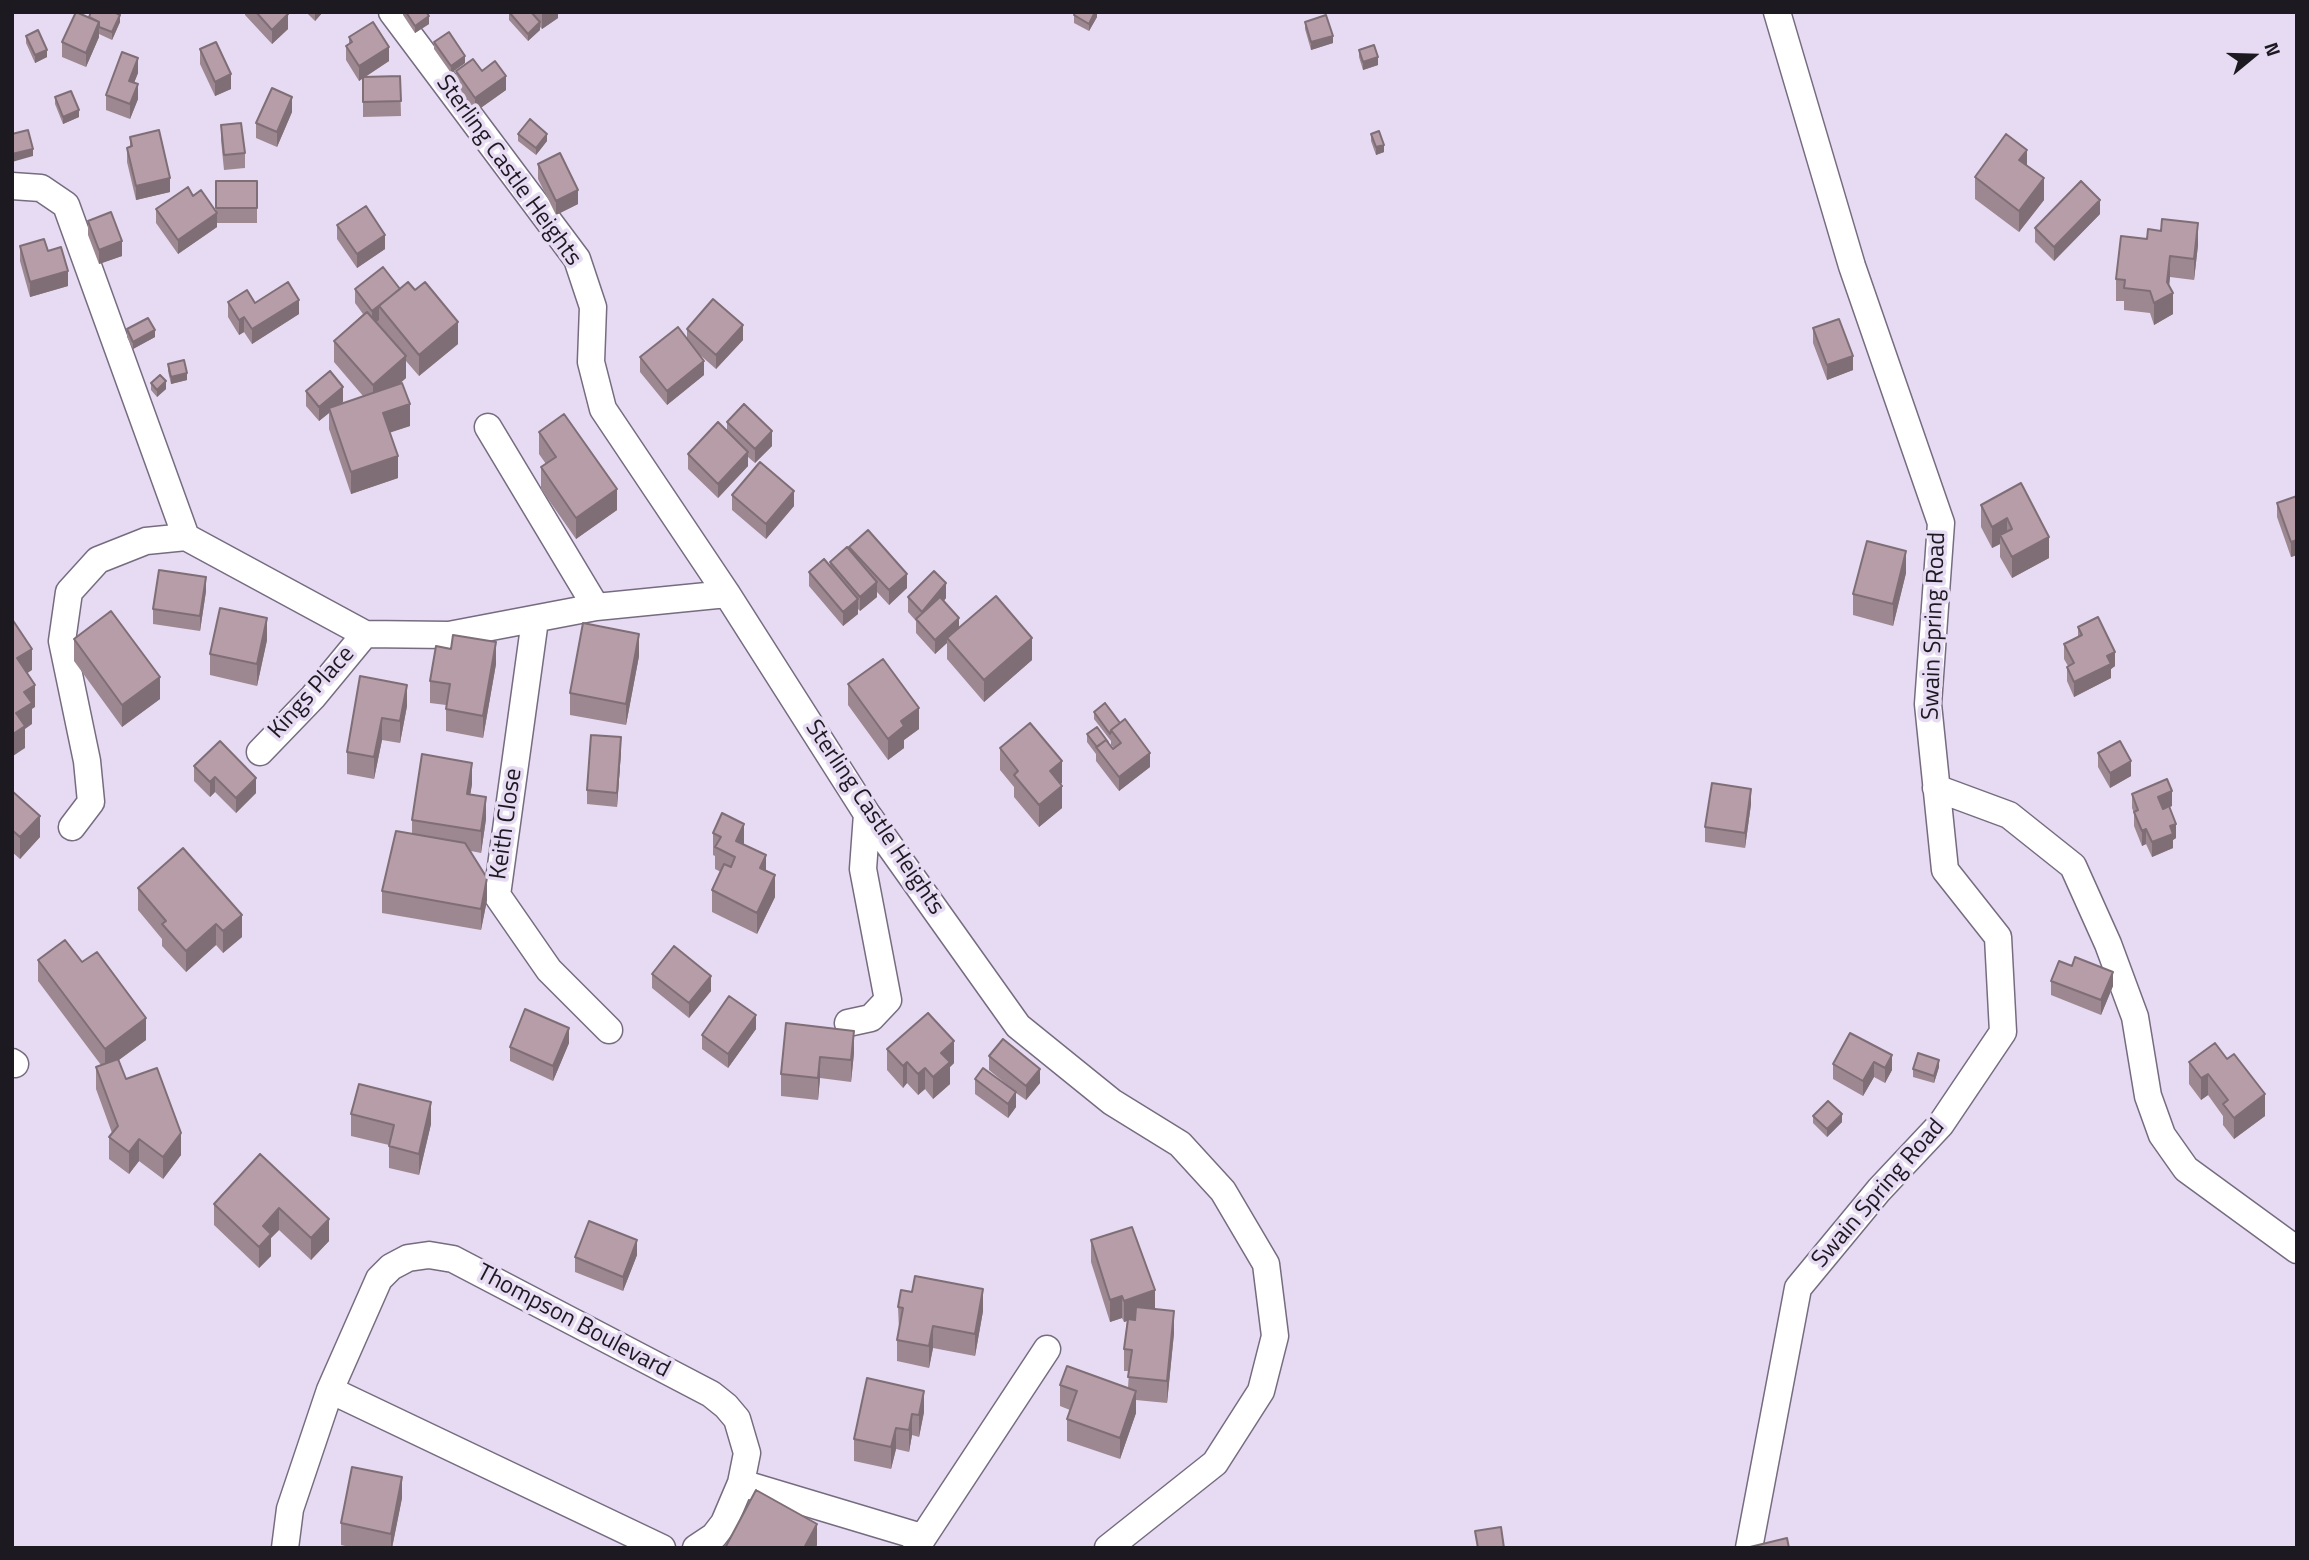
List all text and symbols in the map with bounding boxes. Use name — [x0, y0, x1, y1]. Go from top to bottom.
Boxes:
north arrow — [2218, 21, 2288, 91]
text: N — [2257, 38, 2289, 60]
street label: Sterling Castle Heights — [429, 70, 587, 272]
street label: Swain Spring Road — [1917, 532, 1953, 720]
street label: Kings Place — [263, 641, 361, 745]
street label: Sterling Castle Heights — [798, 715, 950, 921]
street label: Keith Close — [485, 767, 529, 881]
street label: Swain Spring Road — [1806, 1114, 1952, 1274]
street label: Thompson Boulevard — [471, 1259, 675, 1385]

